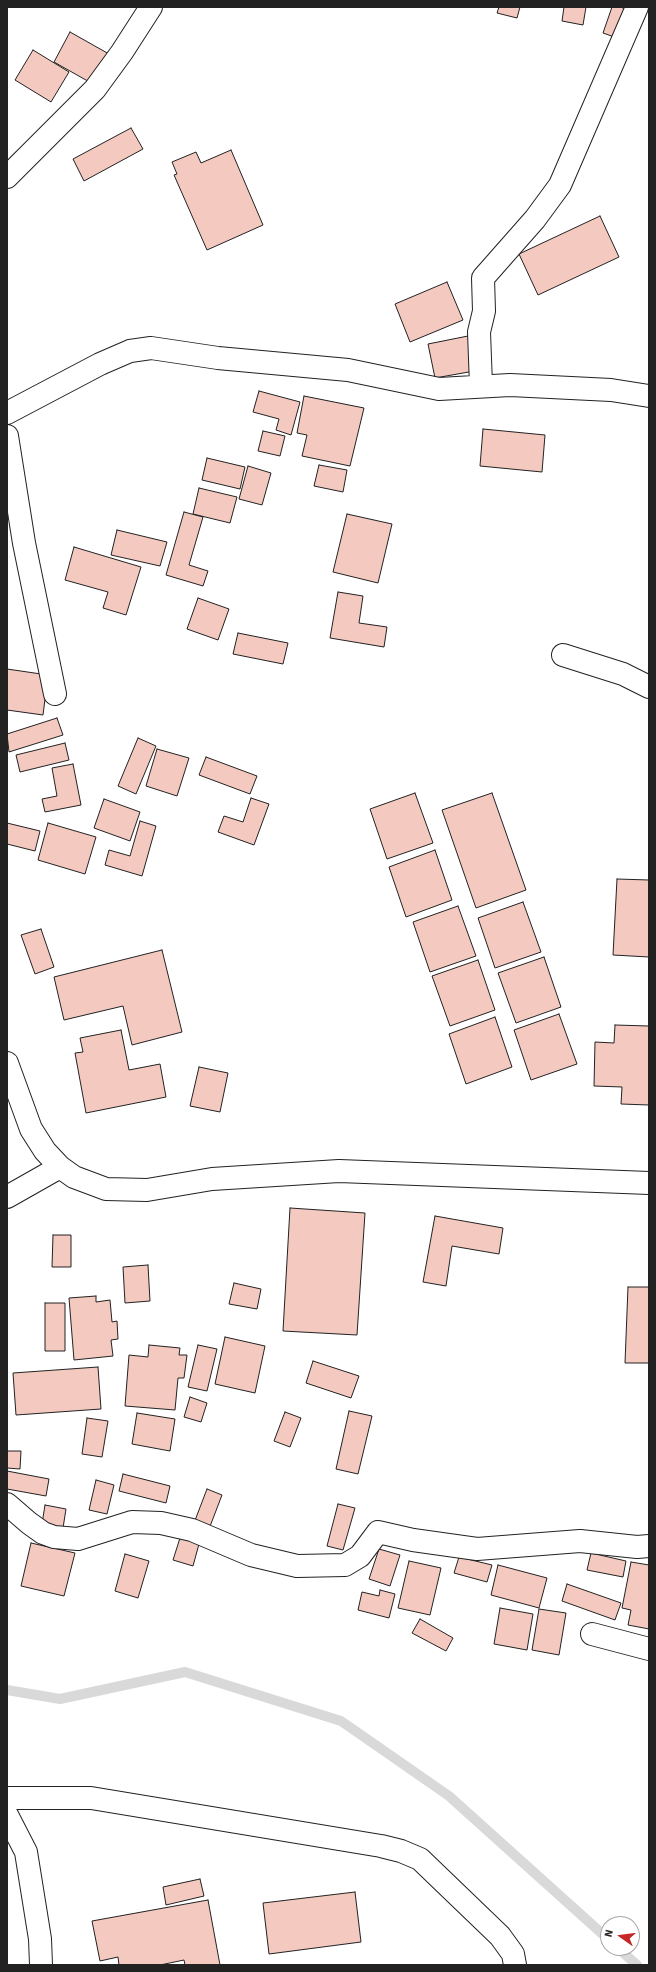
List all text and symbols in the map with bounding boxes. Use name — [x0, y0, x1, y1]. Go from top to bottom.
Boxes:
north arrow — [600, 1916, 640, 1956]
text: N — [601, 1928, 617, 1939]

